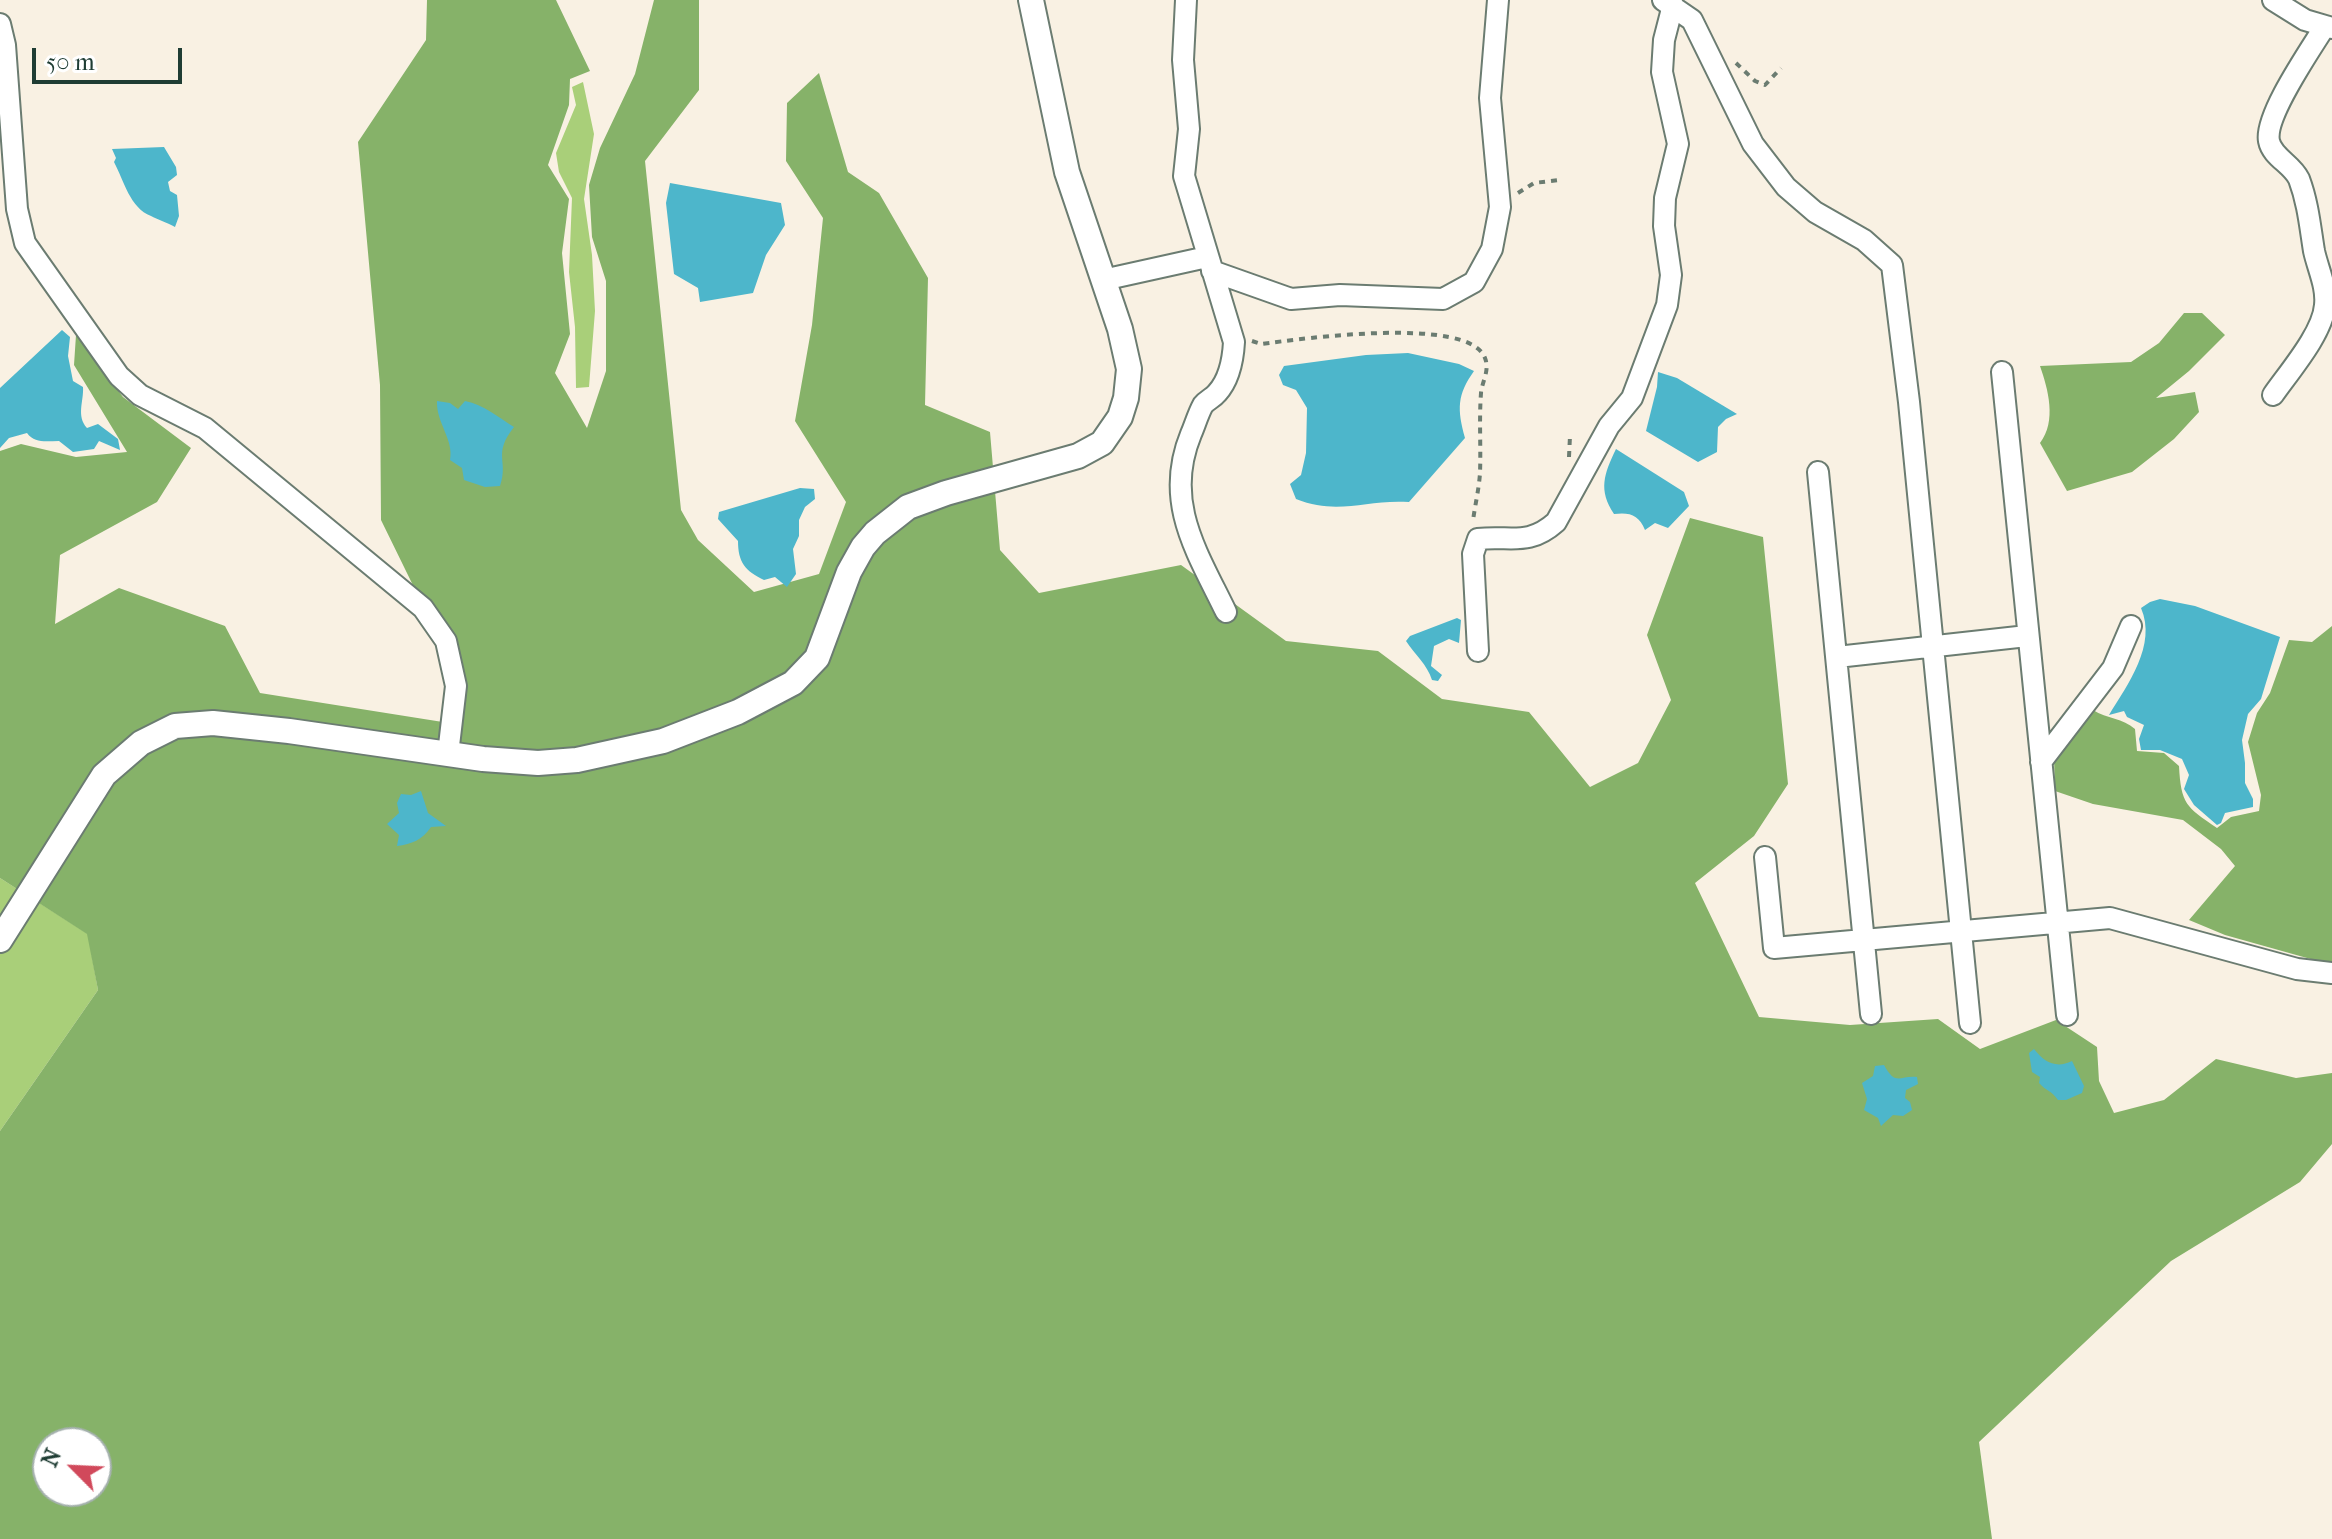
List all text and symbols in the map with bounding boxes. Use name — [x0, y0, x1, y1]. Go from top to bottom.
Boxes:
scale bar — [36, 32, 186, 82]
text: 50 m — [46, 48, 95, 76]
north arrow — [32, 1427, 112, 1507]
text: N — [37, 1445, 67, 1471]

